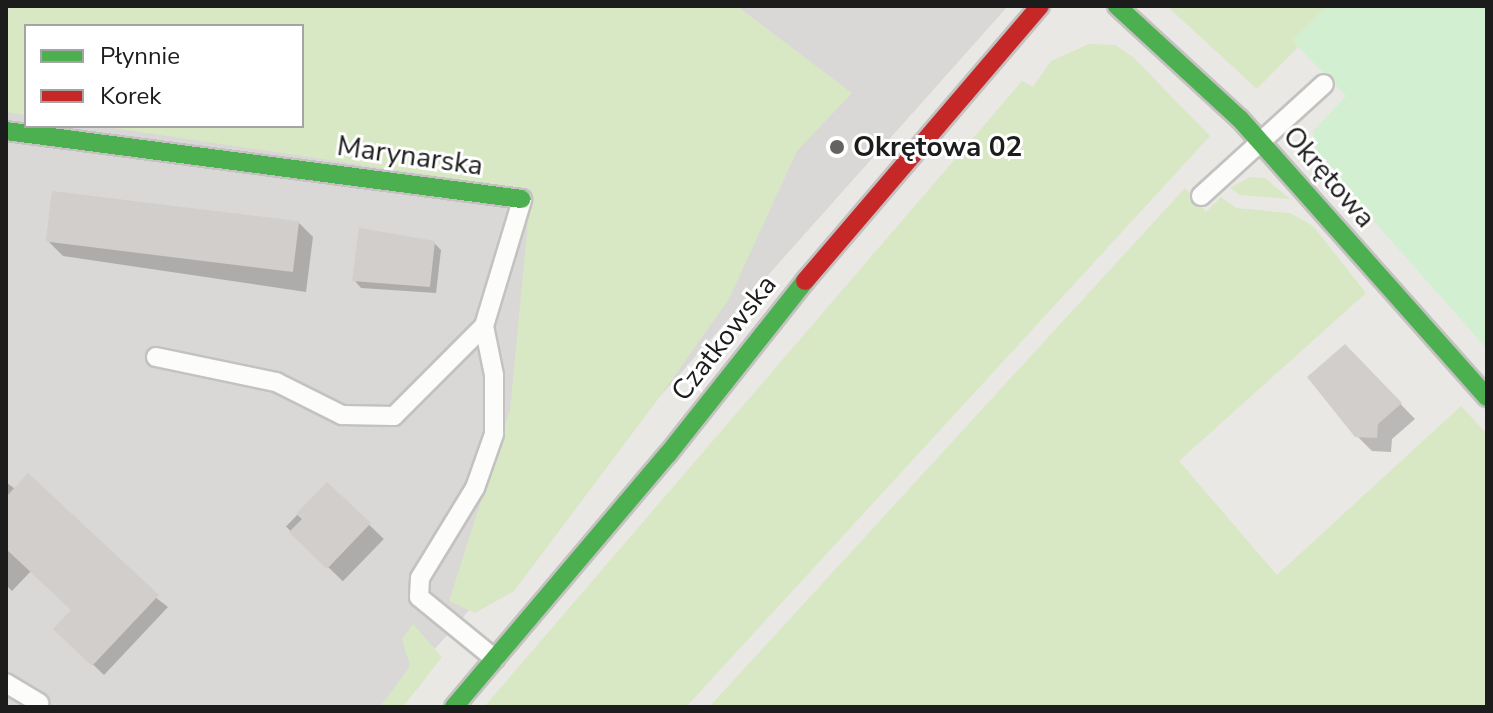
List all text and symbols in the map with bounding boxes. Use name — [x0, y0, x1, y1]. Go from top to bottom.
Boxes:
legend — [24, 24, 304, 128]
text: Płynnie — [100, 40, 180, 72]
text: Korek — [100, 80, 161, 112]
street label: Okrętowa — [1276, 119, 1382, 235]
street label: Marynarska — [335, 129, 485, 183]
place label: Okrętowa 02 — [853, 130, 1022, 164]
marker: Okrętowa 02 — [828, 138, 846, 156]
street label: Czatkowska — [664, 268, 784, 408]

